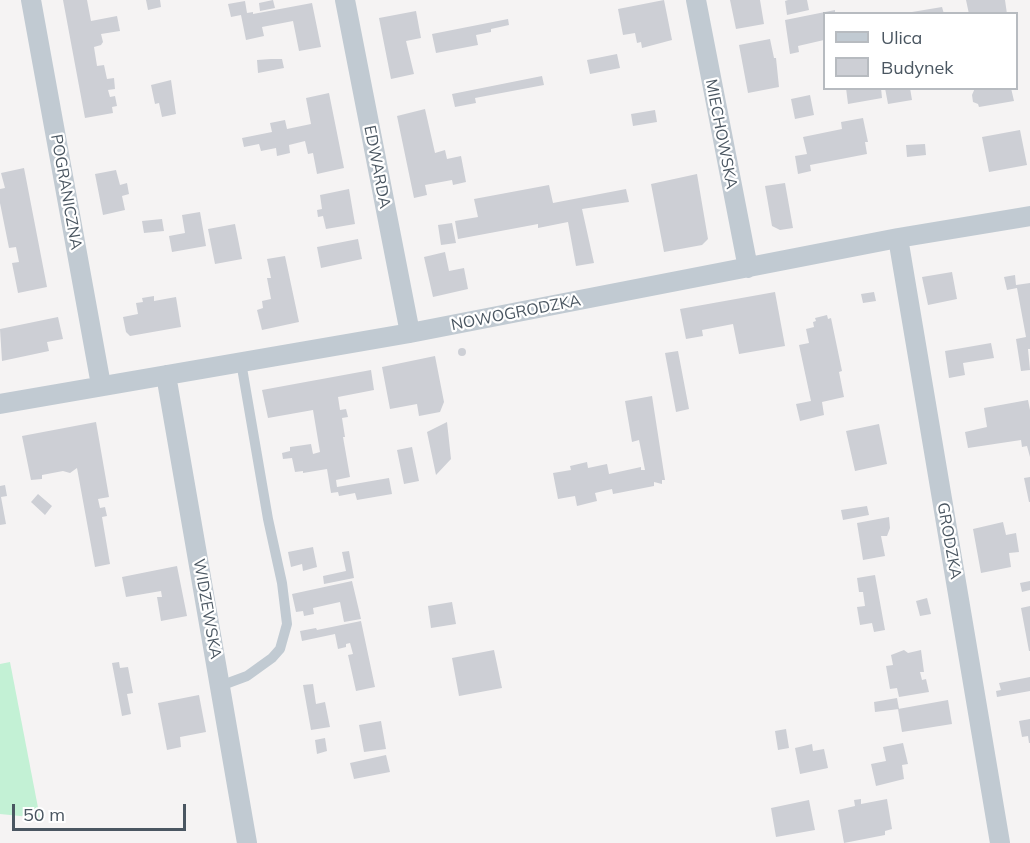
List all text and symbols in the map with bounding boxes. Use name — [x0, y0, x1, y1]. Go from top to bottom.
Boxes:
legend — [823, 12, 1018, 90]
text: Ulica — [881, 26, 922, 49]
text: Budynek — [881, 56, 954, 79]
street label: MIECHOWSKA — [701, 77, 741, 191]
street label: EDWARDA — [360, 124, 394, 210]
street label: POGRANICZNA — [46, 133, 86, 251]
street label: NOWOGRODZKA — [450, 291, 582, 335]
street label: GRODZKA — [933, 501, 965, 581]
street label: WIDZEWSKA — [189, 557, 225, 661]
scale bar — [15, 792, 189, 830]
text: 50 m — [23, 803, 65, 826]

